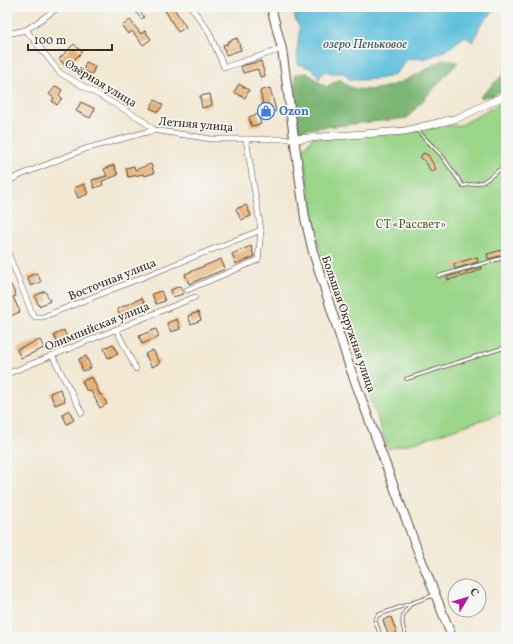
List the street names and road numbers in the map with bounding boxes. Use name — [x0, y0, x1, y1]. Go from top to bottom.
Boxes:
street label: Озёрная улица — [61, 56, 140, 112]
street label: Летняя улица — [158, 114, 234, 136]
street label: Большая Окружная улица — [317, 254, 379, 395]
street label: Восточная улица — [66, 255, 159, 305]
street label: Олимпийская улица — [43, 299, 152, 355]

